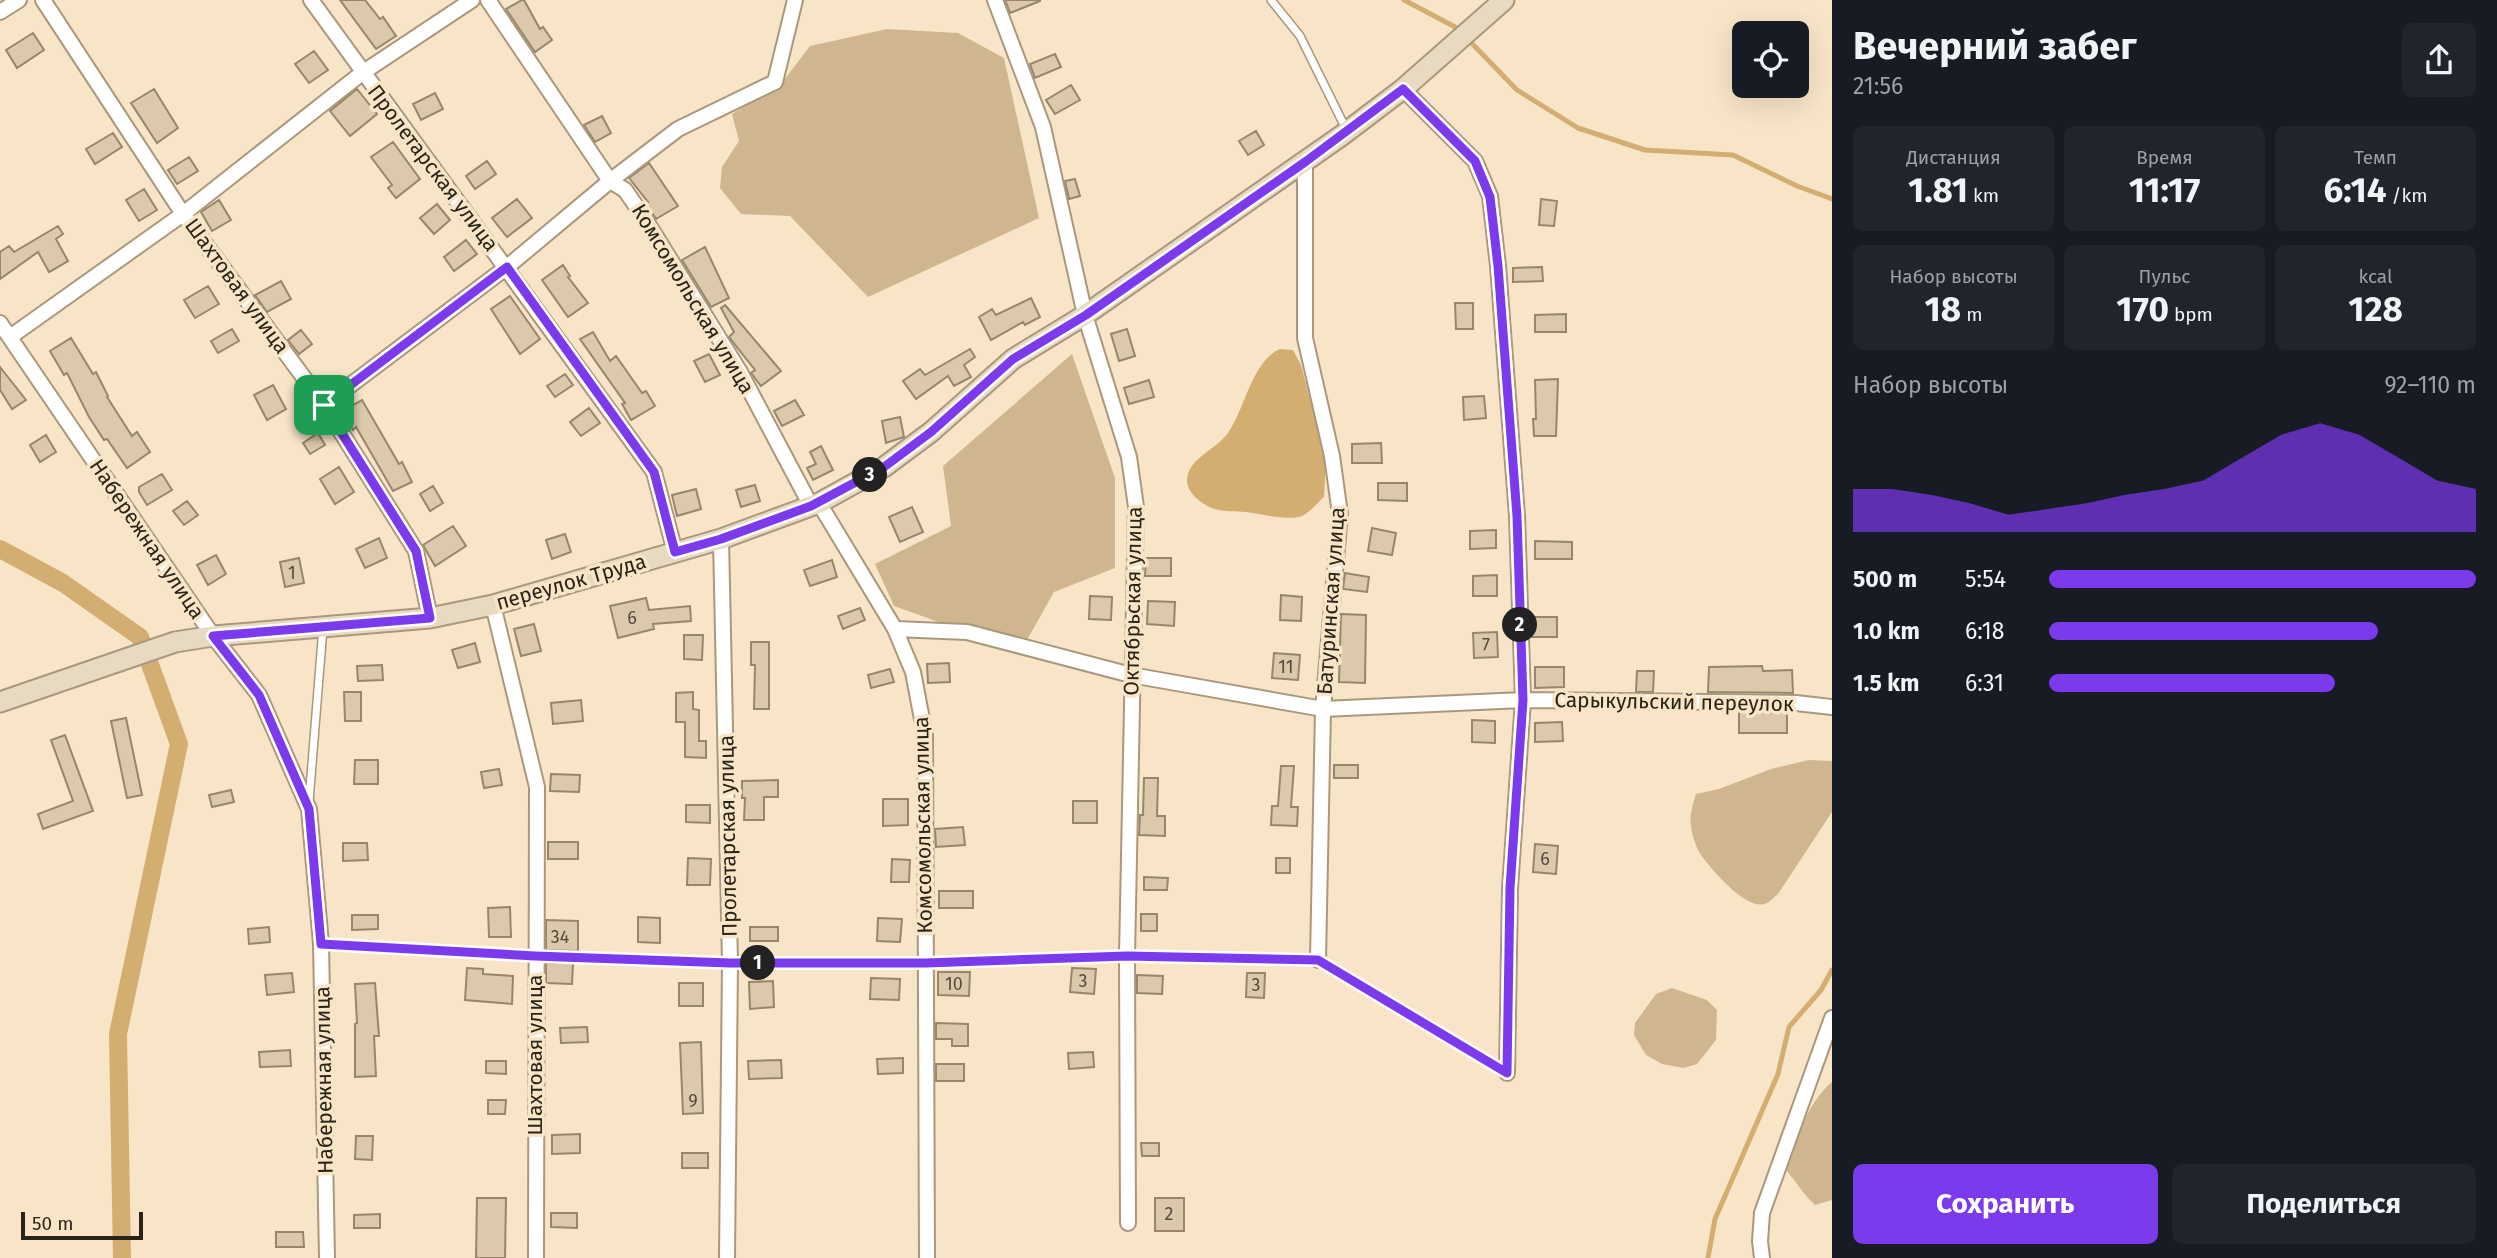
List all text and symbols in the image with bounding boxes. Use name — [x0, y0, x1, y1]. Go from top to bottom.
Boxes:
map controls — [1732, 21, 1809, 98]
button: locate — [1732, 21, 1809, 98]
text: Вечерний забег — [1853, 23, 2137, 69]
button: share — [2402, 23, 2476, 97]
text: 21:56 — [1853, 72, 1903, 100]
street label: Пролетарская улица — [362, 80, 504, 256]
text: Дистанция — [1906, 146, 2001, 169]
text: Время — [2136, 146, 2193, 169]
text: Темп — [2354, 146, 2397, 169]
text: 1.81 — [1908, 169, 1968, 211]
text: 11:17 — [2129, 169, 2200, 211]
text: 6:14 — [2324, 169, 2387, 211]
text: km — [1968, 184, 1999, 207]
text: /km — [2387, 184, 2427, 207]
street label: Комсомольская улица — [626, 199, 760, 399]
street label: Шахтовая улица — [179, 213, 295, 359]
text: Набор высоты — [1889, 265, 2018, 288]
text: Пульс — [2139, 265, 2190, 288]
text: kcal — [2358, 265, 2393, 288]
text: 18 — [1925, 288, 1961, 330]
text: 170 — [2116, 288, 2169, 330]
text: 128 — [2348, 288, 2403, 330]
text: m — [1961, 303, 1982, 326]
text: bpm — [2169, 303, 2213, 326]
text: Набор высоты — [1853, 371, 2008, 399]
text: 92–110 m — [2384, 371, 2476, 399]
pin — [294, 375, 354, 435]
icon: arrive — [305, 386, 343, 424]
street label: Набережная улица — [84, 454, 210, 624]
pin: 3 — [852, 458, 888, 492]
text: 3 — [865, 463, 874, 486]
street label: Октябрьская улица — [1118, 506, 1148, 696]
street label: Батуринская улица — [1311, 506, 1351, 696]
street label: переулок Труда — [493, 548, 649, 616]
house number: 1 — [288, 562, 296, 584]
text: 500 m — [1853, 565, 1917, 593]
text: 5:54 — [1965, 565, 2006, 593]
house number: 6 — [627, 607, 637, 629]
pin: 2 — [1502, 608, 1538, 642]
text: 2 — [1515, 613, 1524, 636]
text: 1.0 km — [1853, 617, 1920, 645]
text: 6:18 — [1965, 617, 2005, 645]
house number: 7 — [1482, 634, 1490, 656]
house number: 11 — [1278, 656, 1294, 678]
text: 1.5 km — [1853, 669, 1919, 697]
text: 6:31 — [1965, 669, 2004, 697]
street label: Сарыкульский переулок — [1554, 687, 1794, 717]
street label: Комсомольская улица — [908, 716, 938, 934]
street label: Пролетарская улица — [713, 735, 743, 937]
house number: 6 — [1540, 848, 1550, 870]
house number: 34 — [551, 926, 570, 948]
pin: 1 — [740, 946, 776, 981]
text: 1 — [753, 951, 762, 974]
house number: 3 — [1079, 970, 1087, 992]
house number: 10 — [945, 973, 963, 995]
house number: 3 — [1252, 974, 1260, 996]
street label: Шахтовая улица — [522, 975, 548, 1135]
street label: Набережная улица — [309, 986, 339, 1174]
house number: 9 — [688, 1090, 698, 1112]
button: Сохранить — [1853, 1164, 2158, 1244]
button: Поделиться — [2172, 1164, 2476, 1244]
house number: 2 — [1165, 1203, 1174, 1225]
scale bar — [21, 1209, 144, 1241]
text: 50 m — [32, 1212, 73, 1235]

